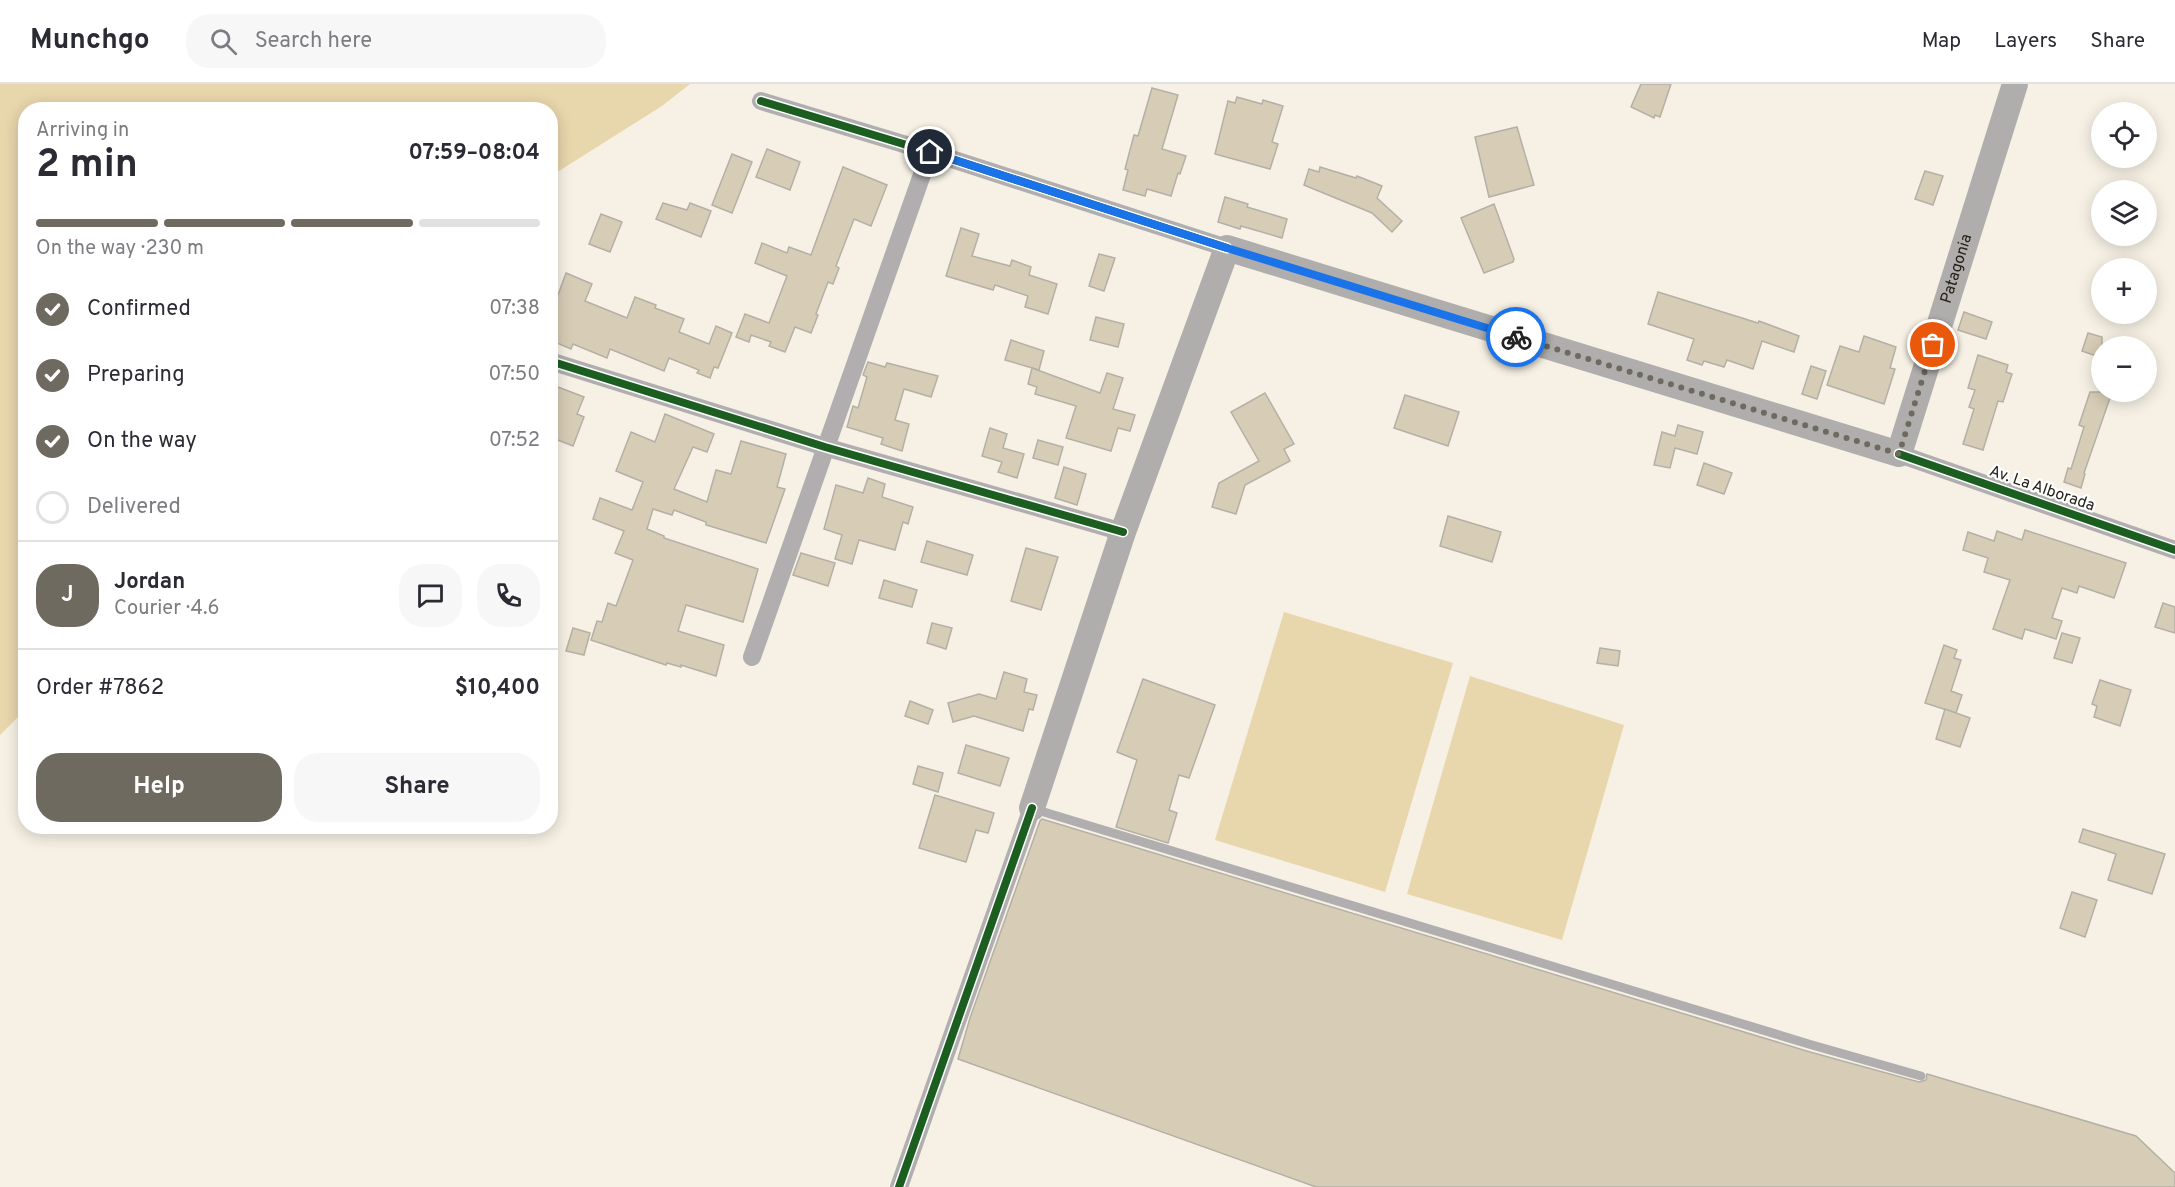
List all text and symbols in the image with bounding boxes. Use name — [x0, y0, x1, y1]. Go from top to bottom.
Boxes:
search box — [186, 14, 606, 68]
text: Munchgo — [30, 23, 150, 59]
icon: search — [207, 25, 240, 58]
text: Search here — [255, 28, 372, 55]
text: Map — [1922, 28, 1961, 55]
text: Layers — [1994, 28, 2057, 55]
text: Share — [2090, 28, 2145, 55]
map controls — [2091, 102, 2157, 402]
button: locate — [2091, 102, 2157, 168]
text: Arriving in — [36, 118, 129, 144]
pin — [904, 126, 955, 177]
icon: home — [913, 135, 946, 168]
text: 07:59–08:04 — [409, 140, 540, 167]
text: 2 min — [36, 142, 138, 191]
button: layers — [2091, 180, 2157, 246]
street label: Patagonia — [1937, 232, 1977, 306]
text: On the way · 230 m — [36, 236, 204, 262]
button: + — [2091, 258, 2157, 324]
icon: check — [36, 293, 69, 326]
text: Confirmed — [87, 296, 191, 323]
text: 07:38 — [489, 296, 540, 322]
courier — [1486, 307, 1546, 367]
pin — [1907, 319, 1958, 370]
icon: bike — [1500, 321, 1533, 354]
icon: bag — [1916, 328, 1949, 361]
button: − — [2091, 336, 2157, 402]
icon: check — [36, 359, 69, 392]
text: Preparing — [87, 362, 185, 389]
text: 07:50 — [488, 362, 540, 388]
icon: check — [36, 425, 69, 458]
text: On the way — [87, 428, 197, 455]
text: 07:52 — [489, 428, 540, 454]
street label: Av. La Alborada — [1987, 462, 2097, 516]
text: Delivered — [87, 494, 181, 521]
button: chat — [399, 564, 462, 627]
button: phone — [477, 564, 540, 627]
text: Jordan — [114, 569, 185, 596]
text: J — [61, 582, 74, 609]
text: Courier · 4.6 — [114, 596, 219, 622]
text: Order #7862 — [36, 675, 164, 702]
text: $10,400 — [455, 675, 540, 702]
button: Help — [36, 753, 282, 822]
button: Share — [294, 753, 540, 822]

